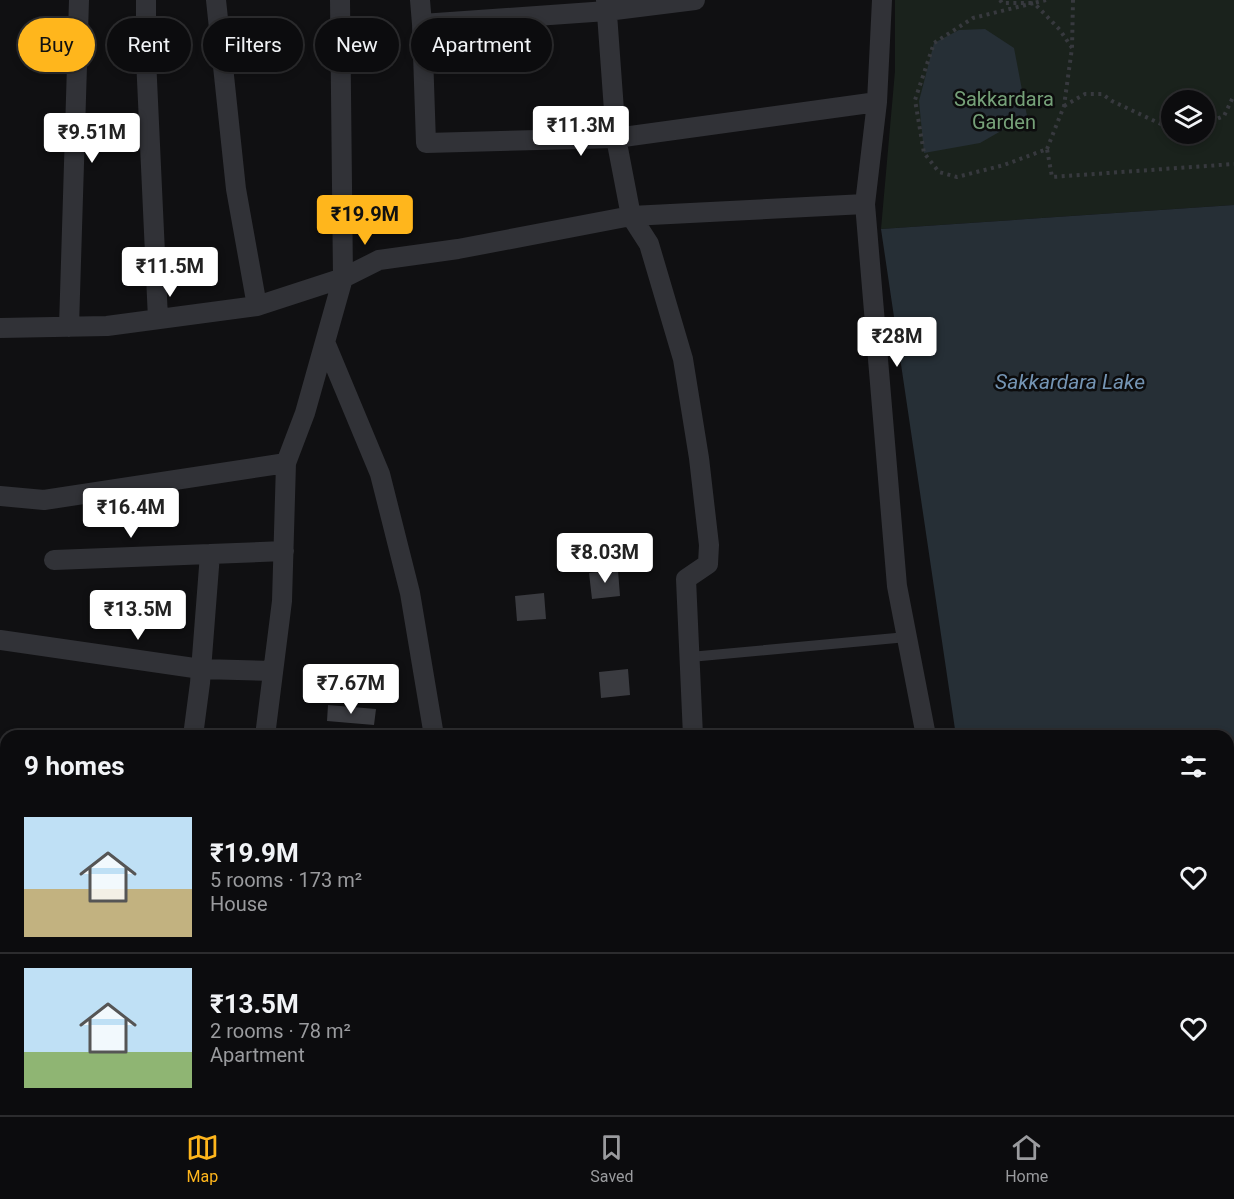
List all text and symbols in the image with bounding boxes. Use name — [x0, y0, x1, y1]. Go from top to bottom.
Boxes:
chip: Buy — [18, 18, 95, 72]
chip: Rent — [107, 18, 191, 72]
chip: Filters — [203, 18, 303, 72]
chip: New — [315, 18, 399, 72]
chip: Apartment — [411, 18, 552, 72]
park label: Sakkardara Garden — [954, 87, 1054, 134]
map controls — [1161, 90, 1215, 144]
button: layers — [1161, 90, 1215, 144]
pin: ₹11.3M — [532, 106, 630, 157]
pin: ₹9.51M — [43, 113, 141, 164]
text: ₹11.3M — [547, 113, 615, 137]
text: ₹9.51M — [58, 120, 126, 144]
pin: ₹19.9M — [316, 195, 414, 246]
text: ₹19.9M — [331, 202, 399, 226]
pin: ₹11.5M — [121, 247, 219, 298]
text: ₹11.5M — [136, 254, 204, 278]
pin: ₹28M — [861, 317, 933, 368]
text: ₹28M — [872, 324, 922, 348]
water label: Sakkardara Lake — [995, 370, 1145, 394]
pin: ₹16.4M — [82, 488, 180, 539]
text: ₹16.4M — [97, 495, 165, 519]
pin: ₹8.03M — [556, 533, 654, 584]
text: ₹8.03M — [571, 540, 639, 564]
pin: ₹13.5M — [89, 590, 187, 641]
text: ₹13.5M — [104, 597, 172, 621]
pin: ₹7.67M — [302, 664, 400, 715]
text: ₹7.67M — [317, 671, 385, 695]
icon: filters — [1177, 750, 1210, 783]
text: 9 homes — [24, 751, 125, 781]
text: ₹19.9M — [210, 838, 299, 868]
icon: home — [72, 841, 144, 913]
icon: heart — [1177, 861, 1210, 894]
text: 5 rooms · 173 m² — [210, 868, 362, 892]
text: House — [210, 892, 268, 916]
text: ₹13.5M — [210, 989, 299, 1019]
icon: home — [72, 992, 144, 1064]
icon: heart — [1177, 1012, 1210, 1045]
text: 2 rooms · 78 m² — [210, 1019, 351, 1043]
text: Apartment — [210, 1043, 305, 1067]
tab: Map — [186, 1131, 219, 1186]
tab: Saved — [590, 1131, 634, 1186]
tab: Home — [1005, 1131, 1048, 1186]

